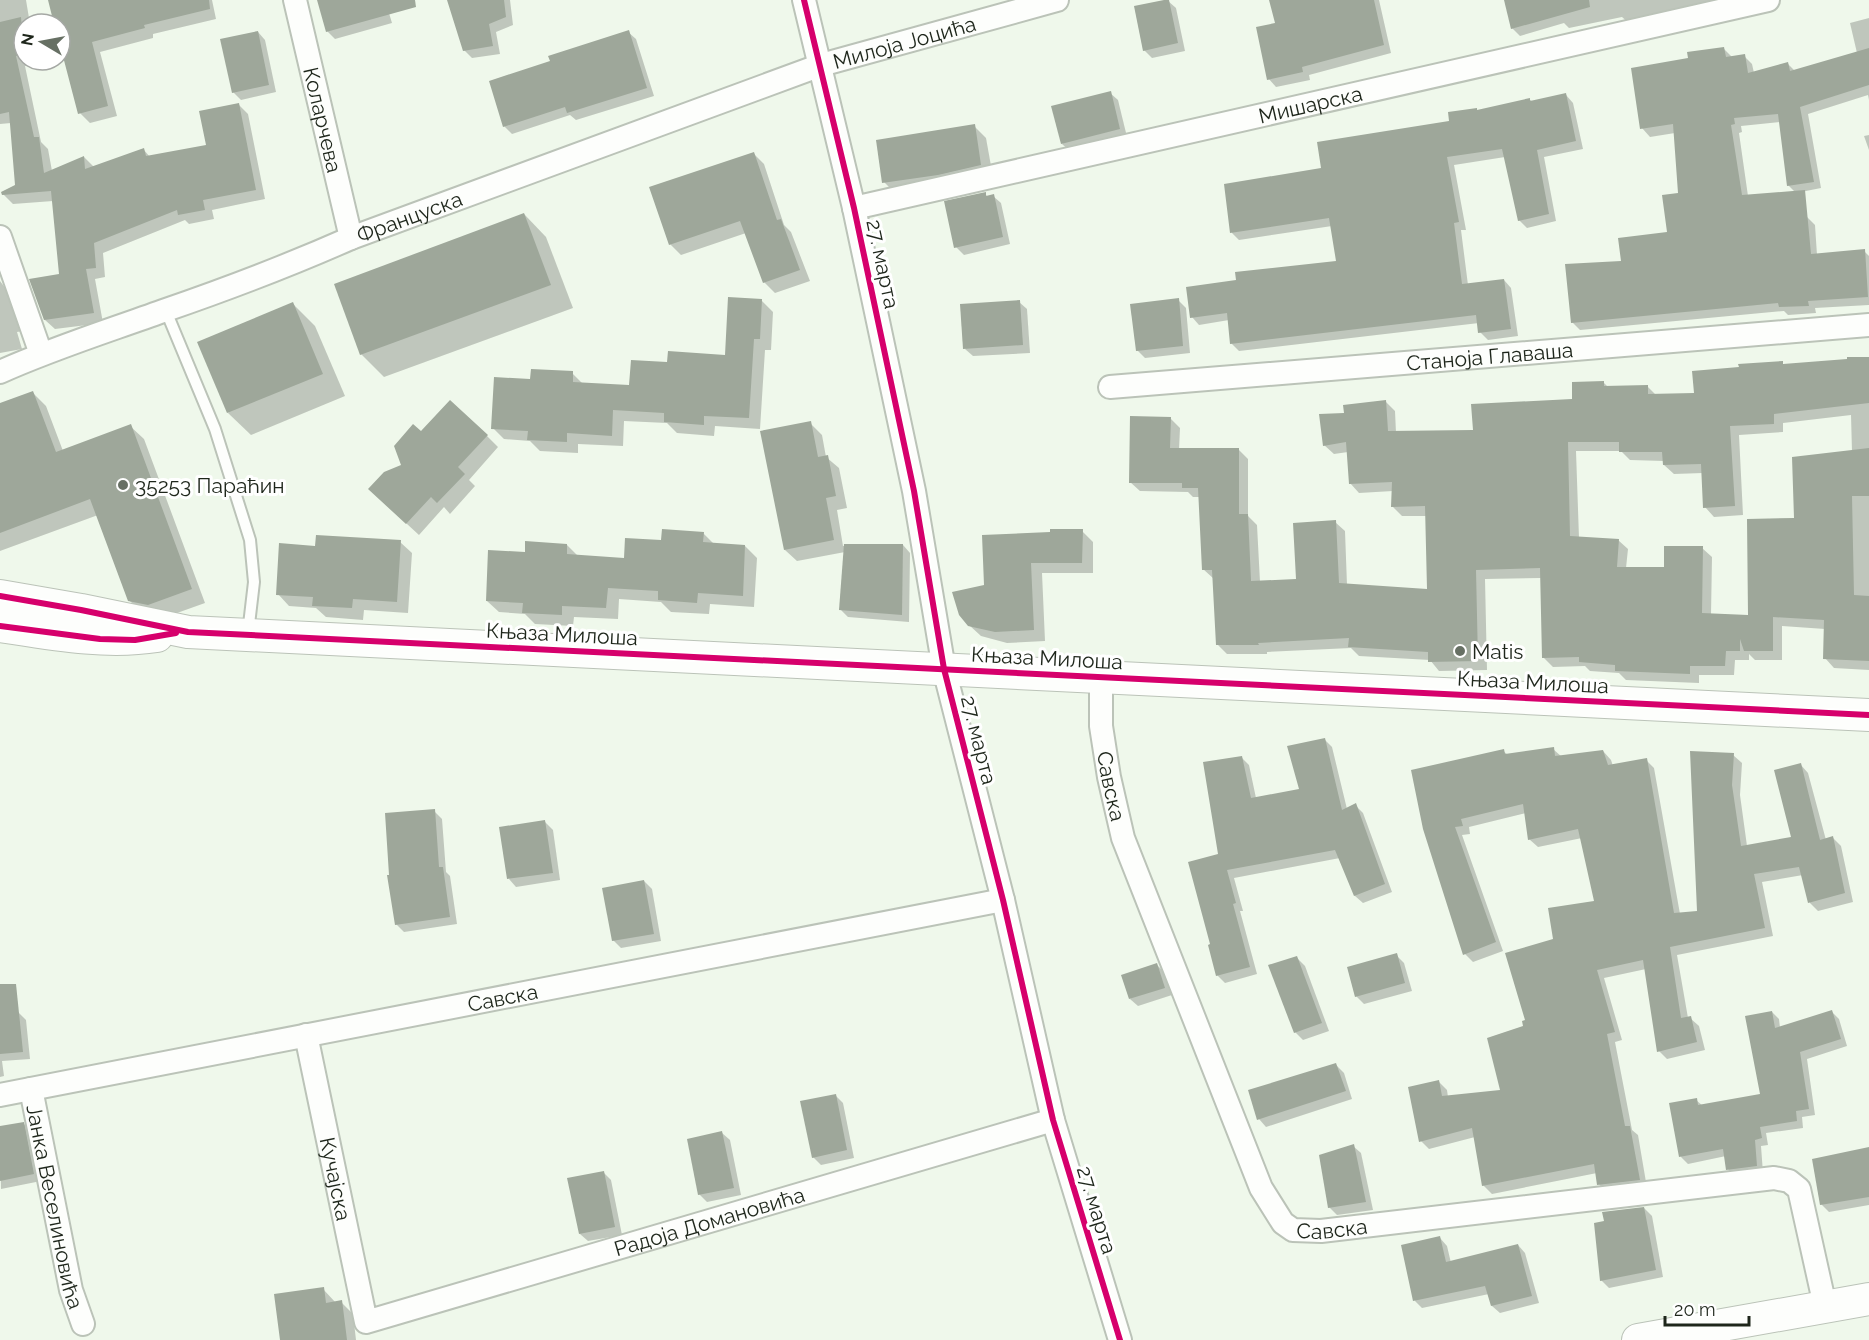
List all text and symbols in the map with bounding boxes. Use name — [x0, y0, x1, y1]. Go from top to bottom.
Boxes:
street label: Милоја Јоцића — [830, 10, 979, 74]
north arrow — [12, 12, 72, 72]
text: N — [17, 32, 38, 47]
street label: Коларчева — [299, 65, 348, 175]
street label: Мишарска — [1256, 80, 1365, 128]
street label: Француска — [353, 186, 466, 247]
street label: 27. марта — [861, 217, 905, 311]
street label: Станоја Главаша — [1405, 337, 1574, 375]
place label: 35253 Параћин — [135, 473, 284, 498]
marker: 35253 Параћин — [116, 478, 130, 492]
street label: Књаза Милоша — [486, 618, 638, 650]
place label: Matis — [1472, 639, 1523, 664]
street label: Књаза Милоша — [971, 642, 1123, 674]
marker: Matis — [1453, 644, 1467, 658]
street label: Књаза Милоша — [1457, 666, 1609, 698]
street label: 27. марта — [956, 693, 1002, 787]
street label: Савска — [1093, 749, 1131, 824]
street label: Савска — [465, 978, 540, 1016]
street label: Јанка Веселиновића — [22, 1102, 89, 1312]
street label: Кучајска — [315, 1135, 357, 1223]
street label: 27. марта — [1072, 1163, 1122, 1257]
street label: Радоја Домановића — [611, 1181, 807, 1261]
street label: Савска — [1296, 1213, 1369, 1244]
scale bar — [1665, 1289, 1749, 1327]
text: 20 m — [1674, 1299, 1716, 1320]

